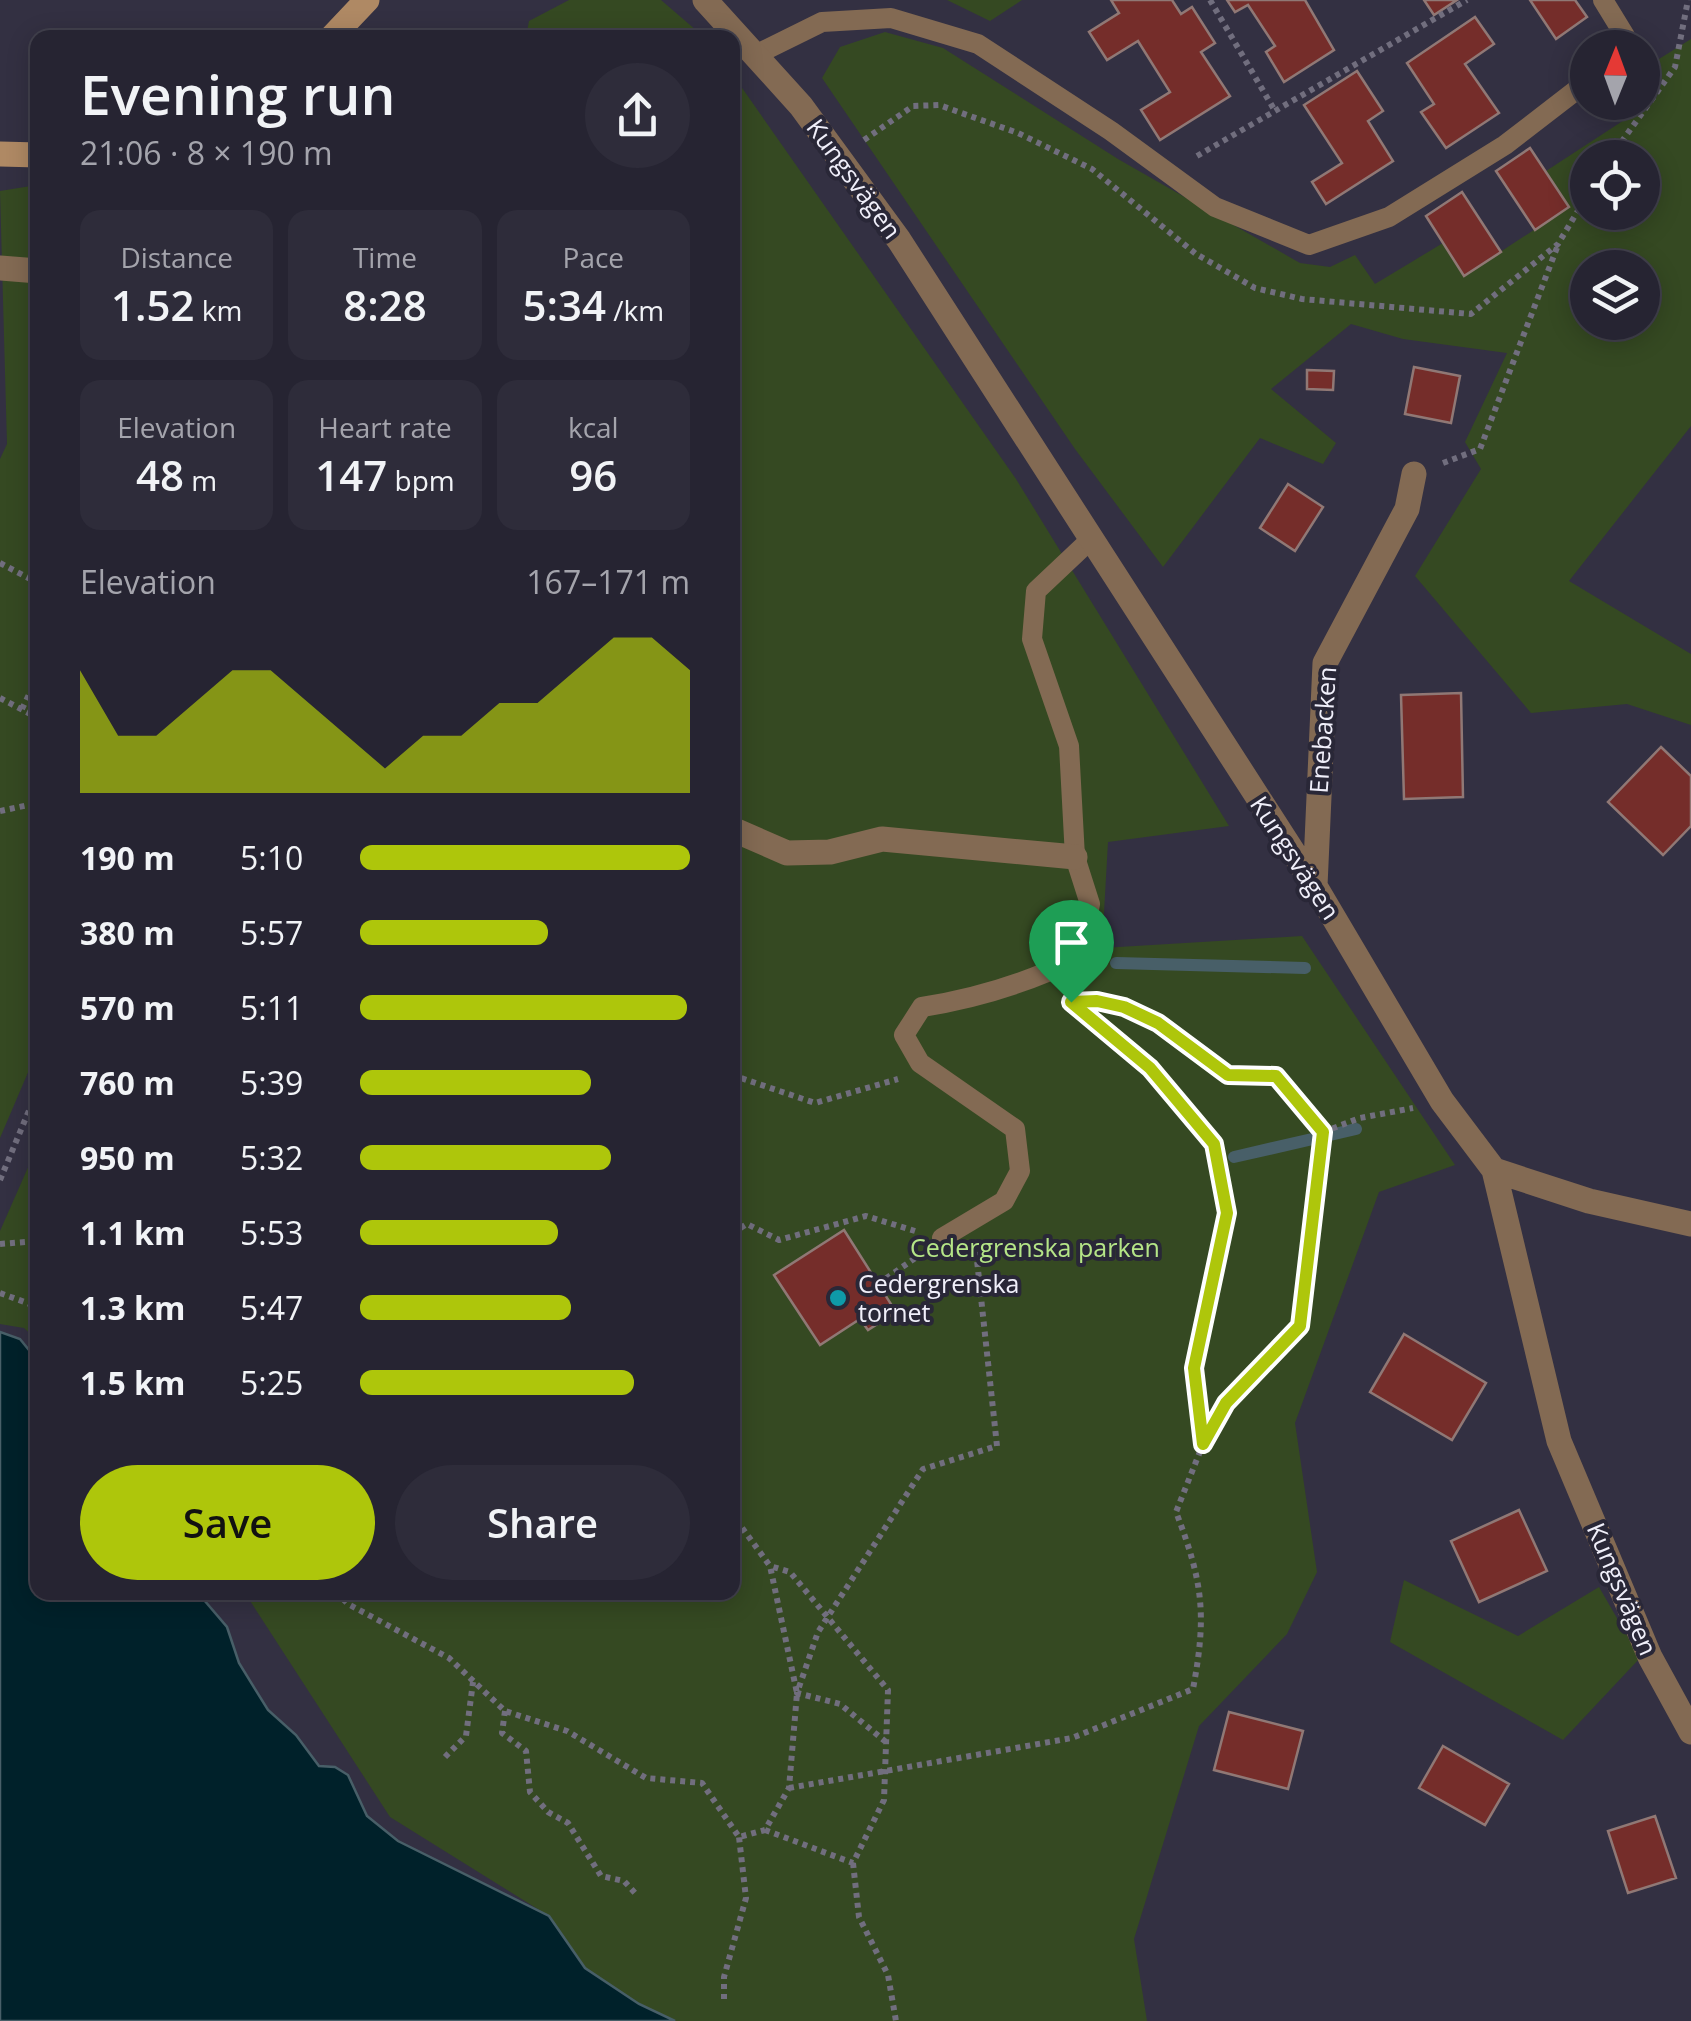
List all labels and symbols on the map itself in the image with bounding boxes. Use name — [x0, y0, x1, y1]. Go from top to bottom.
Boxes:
north arrow — [1570, 30, 1660, 120]
street label: Kungsvägen — [800, 111, 910, 245]
street label: Enebacken — [1301, 665, 1343, 794]
street label: Kungsvägen — [1243, 789, 1348, 926]
pin — [1029, 900, 1114, 1003]
park label: Cedergrenska parken — [910, 1230, 1160, 1264]
place label: Cedergrenska tornet — [858, 1266, 1019, 1329]
marker: Cedergrenska tornet — [827, 1287, 849, 1309]
street label: Kungsvägen — [1580, 1517, 1666, 1660]

